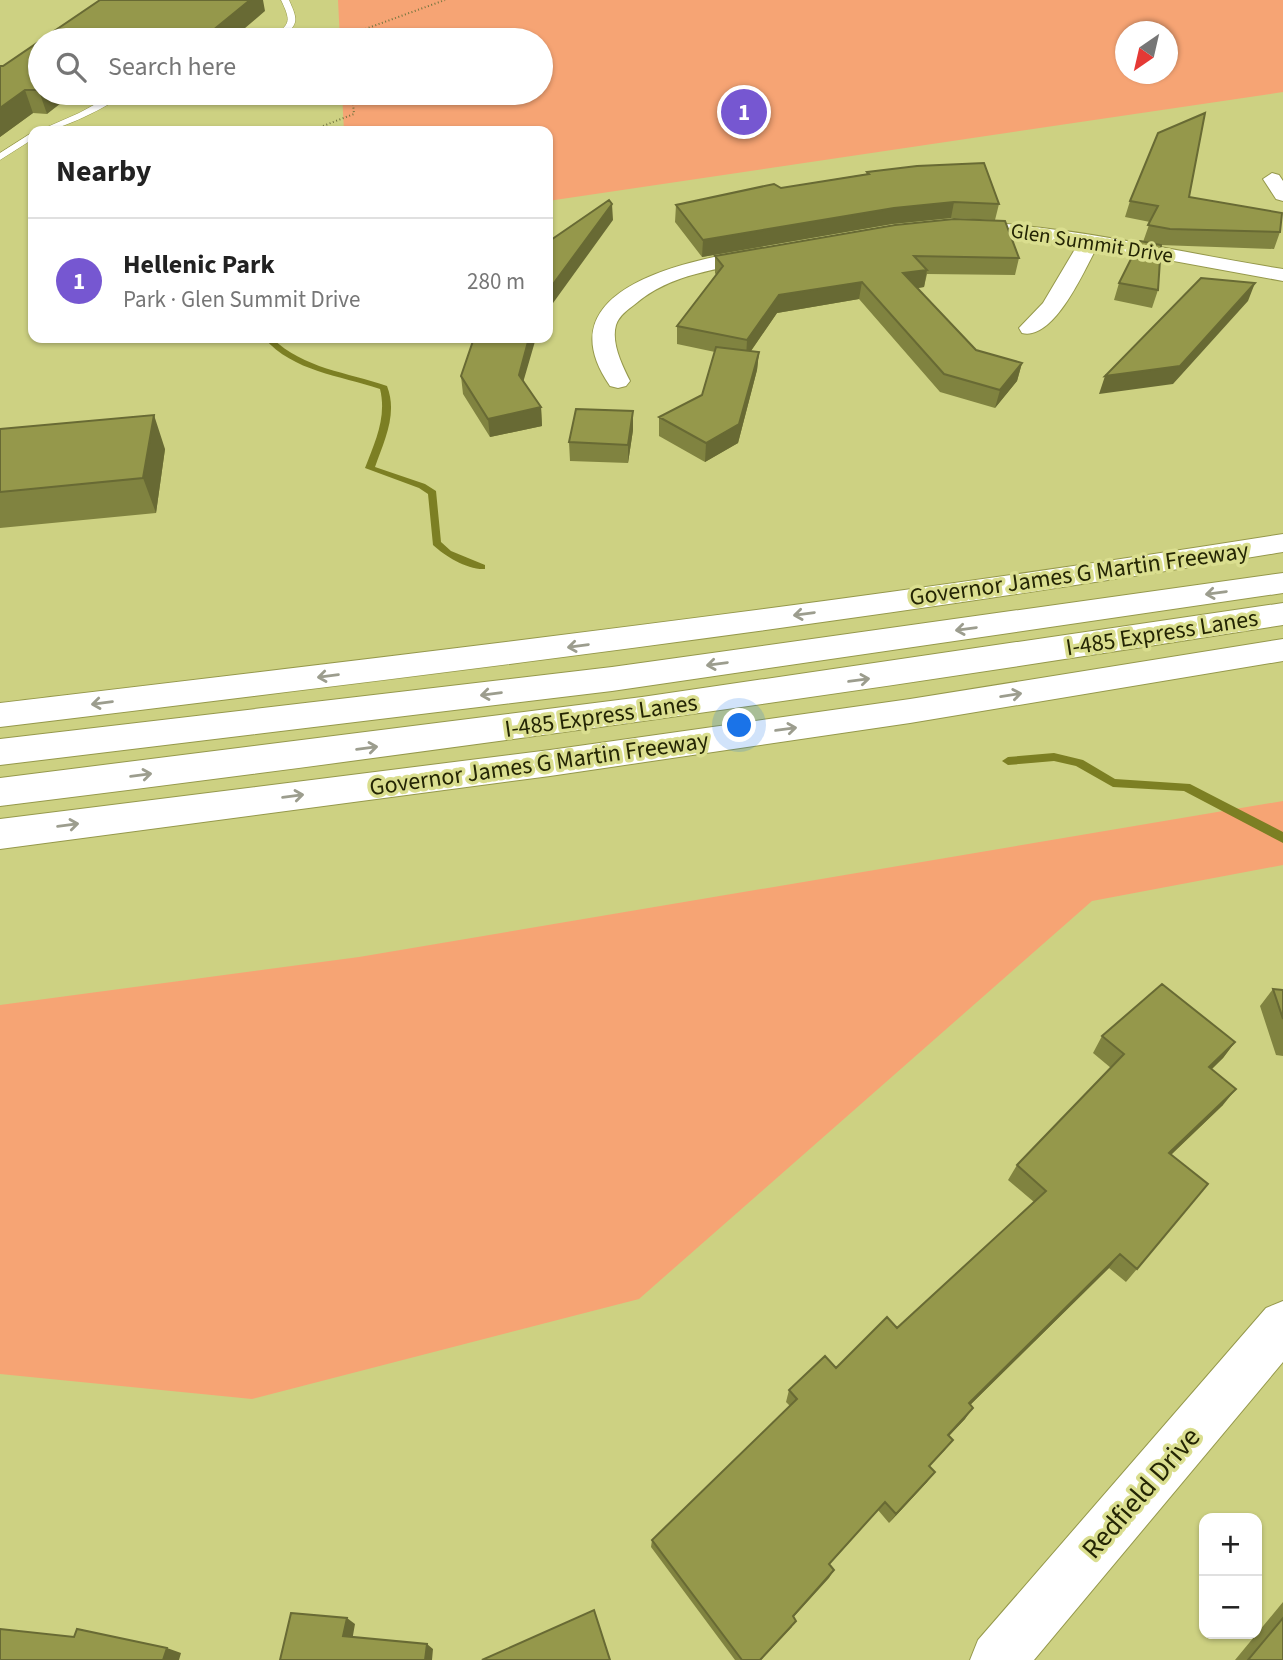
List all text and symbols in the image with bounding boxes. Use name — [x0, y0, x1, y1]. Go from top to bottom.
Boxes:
north arrow — [1115, 21, 1178, 84]
search box — [28, 28, 553, 105]
icon: search — [52, 48, 90, 86]
text: Search here — [108, 48, 236, 85]
pin: 1 — [721, 86, 767, 138]
text: Nearby — [56, 150, 151, 193]
street label: Glen Summit Drive — [1009, 215, 1175, 271]
text: Hellenic Park — [123, 246, 275, 283]
text: 1 — [73, 265, 85, 298]
text: 280 m — [467, 265, 525, 298]
text: Park · Glen Summit Drive — [123, 283, 360, 316]
street label: Governor James G Martin Freeway — [907, 533, 1251, 615]
one-way arrow — [1205, 587, 1227, 600]
street label: I-485 Express Lanes — [1063, 601, 1261, 665]
one-way arrow — [793, 608, 815, 621]
one-way arrow — [955, 623, 978, 636]
one-way arrow — [567, 640, 590, 653]
one-way arrow — [706, 658, 728, 671]
one-way arrow — [317, 670, 340, 683]
one-way arrow — [847, 673, 870, 686]
street label: I-485 Express Lanes — [502, 685, 700, 747]
one-way arrow — [480, 687, 503, 700]
one-way arrow — [999, 688, 1022, 701]
one-way arrow — [91, 696, 114, 709]
your location — [722, 708, 756, 742]
street label: Governor James G Martin Freeway — [367, 723, 711, 805]
one-way arrow — [774, 723, 797, 736]
one-way arrow — [355, 742, 377, 755]
one-way arrow — [129, 769, 152, 782]
one-way arrow — [281, 790, 304, 803]
one-way arrow — [56, 819, 79, 832]
street label: Redfield Drive — [1072, 1418, 1210, 1568]
map controls — [1199, 1513, 1262, 1639]
button: + — [1199, 1513, 1262, 1576]
button: − — [1199, 1576, 1262, 1639]

